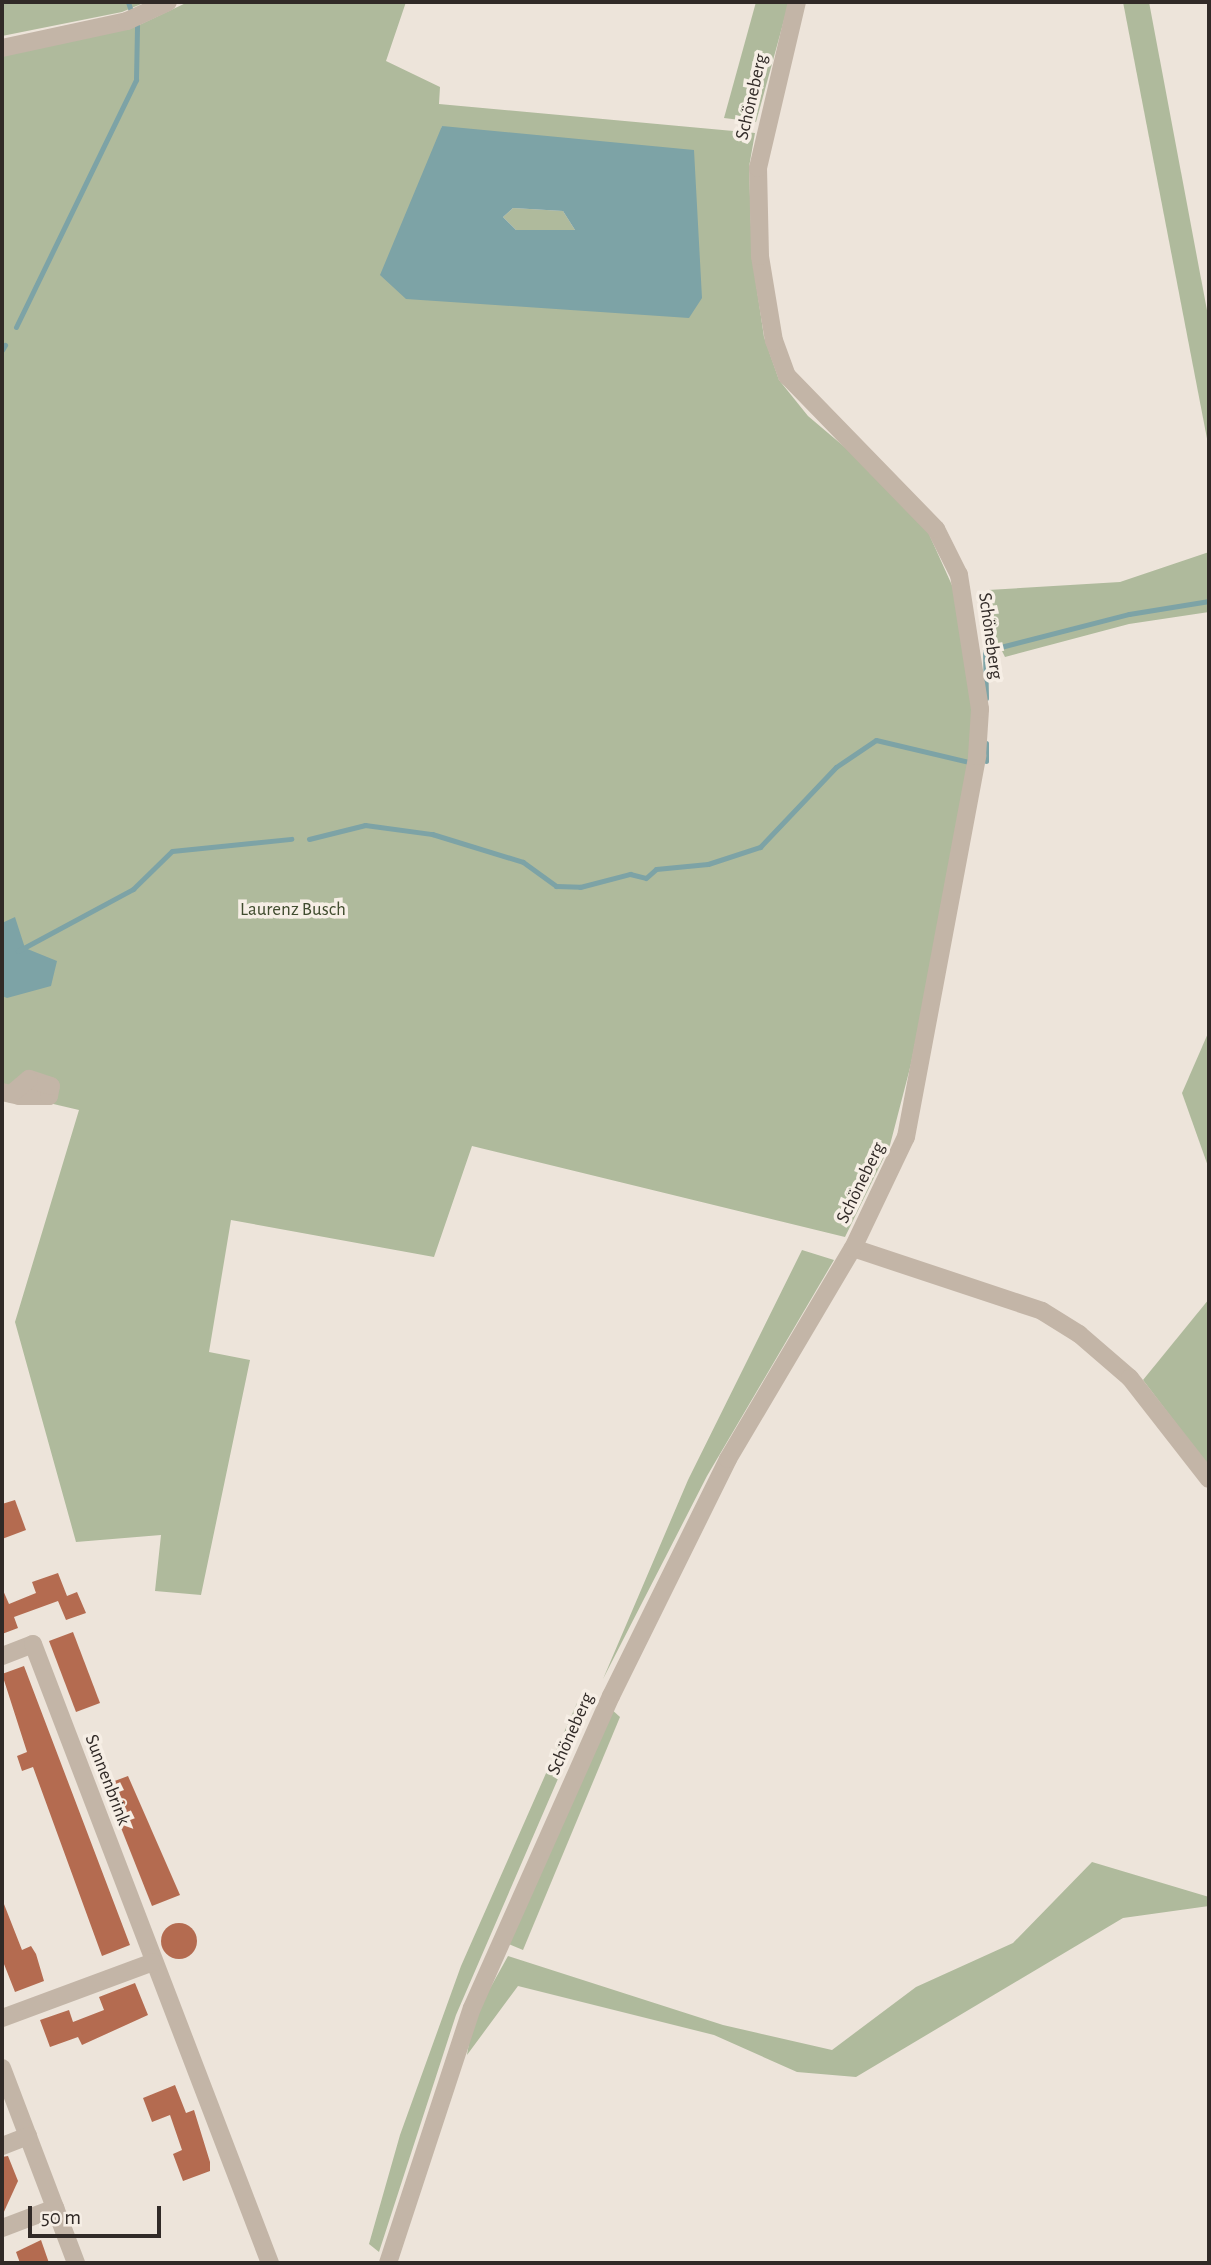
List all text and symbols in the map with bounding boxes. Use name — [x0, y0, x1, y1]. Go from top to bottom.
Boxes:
street label: Schöneberg — [731, 52, 773, 142]
street label: Schöneberg — [973, 591, 1007, 681]
park label: Laurenz Busch — [240, 899, 346, 921]
street label: Schöneberg — [832, 1139, 890, 1227]
street label: Schöneberg — [543, 1689, 599, 1779]
street label: Sunnenbrink — [79, 1731, 135, 1829]
scale bar — [32, 2192, 164, 2236]
text: 50 m — [41, 2207, 81, 2228]

